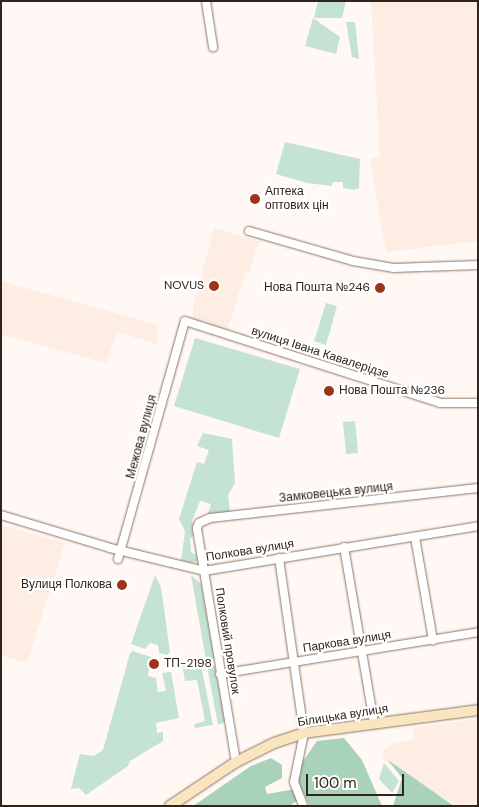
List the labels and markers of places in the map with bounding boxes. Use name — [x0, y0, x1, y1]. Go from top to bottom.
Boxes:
place label: Аптека оптових цін — [265, 185, 329, 213]
marker: Аптека оптових цін — [249, 193, 261, 205]
place label: NOVUS — [164, 279, 204, 293]
marker: NOVUS — [208, 280, 220, 292]
place label: Нова Пошта №246 — [264, 281, 370, 295]
marker: Нова Пошта №246 — [374, 282, 386, 294]
place label: Нова Пошта №236 — [339, 384, 445, 398]
marker: Нова Пошта №236 — [323, 385, 335, 397]
place label: Вулиця Полкова — [21, 578, 112, 592]
marker: Вулиця Полкова — [116, 579, 128, 591]
place label: ТП-2198 — [164, 657, 212, 671]
marker: ТП-2198 — [148, 658, 160, 670]

